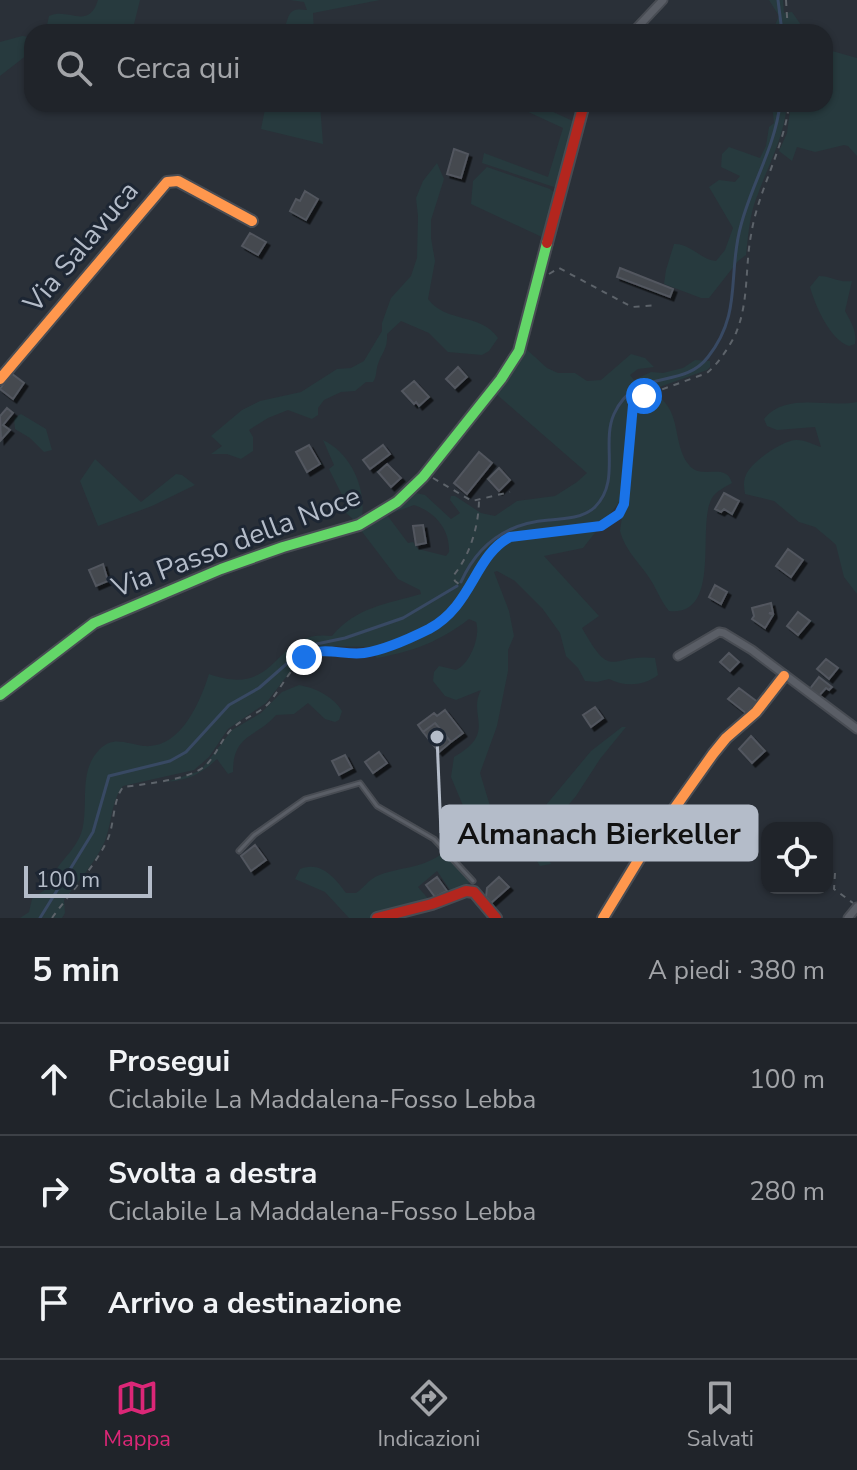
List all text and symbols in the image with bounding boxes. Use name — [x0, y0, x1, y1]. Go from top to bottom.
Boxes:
search box — [24, 24, 833, 112]
icon: search — [52, 46, 96, 90]
text: Cerca qui — [116, 48, 240, 89]
street label: Via Salavuca — [14, 173, 147, 322]
route start — [626, 378, 662, 414]
street label: Via Passo della Noce — [105, 477, 366, 607]
route end — [286, 639, 322, 675]
callout: Almanach Bierkeller — [441, 806, 757, 860]
text: Almanach Bierkeller — [457, 814, 741, 855]
map controls — [761, 822, 833, 894]
button: locate — [761, 822, 833, 894]
scale bar — [24, 862, 152, 898]
text: 100 m — [36, 865, 100, 895]
text: 5 min — [32, 947, 120, 993]
text: A piedi · 380 m — [648, 953, 825, 988]
text: Prosegui — [108, 1041, 230, 1082]
icon: ahead — [32, 1057, 76, 1101]
text: 100 m — [749, 1062, 825, 1097]
text: Ciclabile La Maddalena-Fosso Lebba — [108, 1082, 536, 1117]
text: Svolta a destra — [108, 1153, 318, 1194]
icon: right — [32, 1169, 76, 1213]
text: 280 m — [749, 1174, 825, 1209]
text: Ciclabile La Maddalena-Fosso Lebba — [108, 1194, 536, 1229]
icon: arrive — [32, 1281, 76, 1325]
text: Arrivo a destinazione — [108, 1283, 402, 1324]
tab: Mappa — [103, 1376, 171, 1454]
tab: Indicazioni — [377, 1376, 480, 1454]
tab: Salvati — [687, 1376, 754, 1454]

